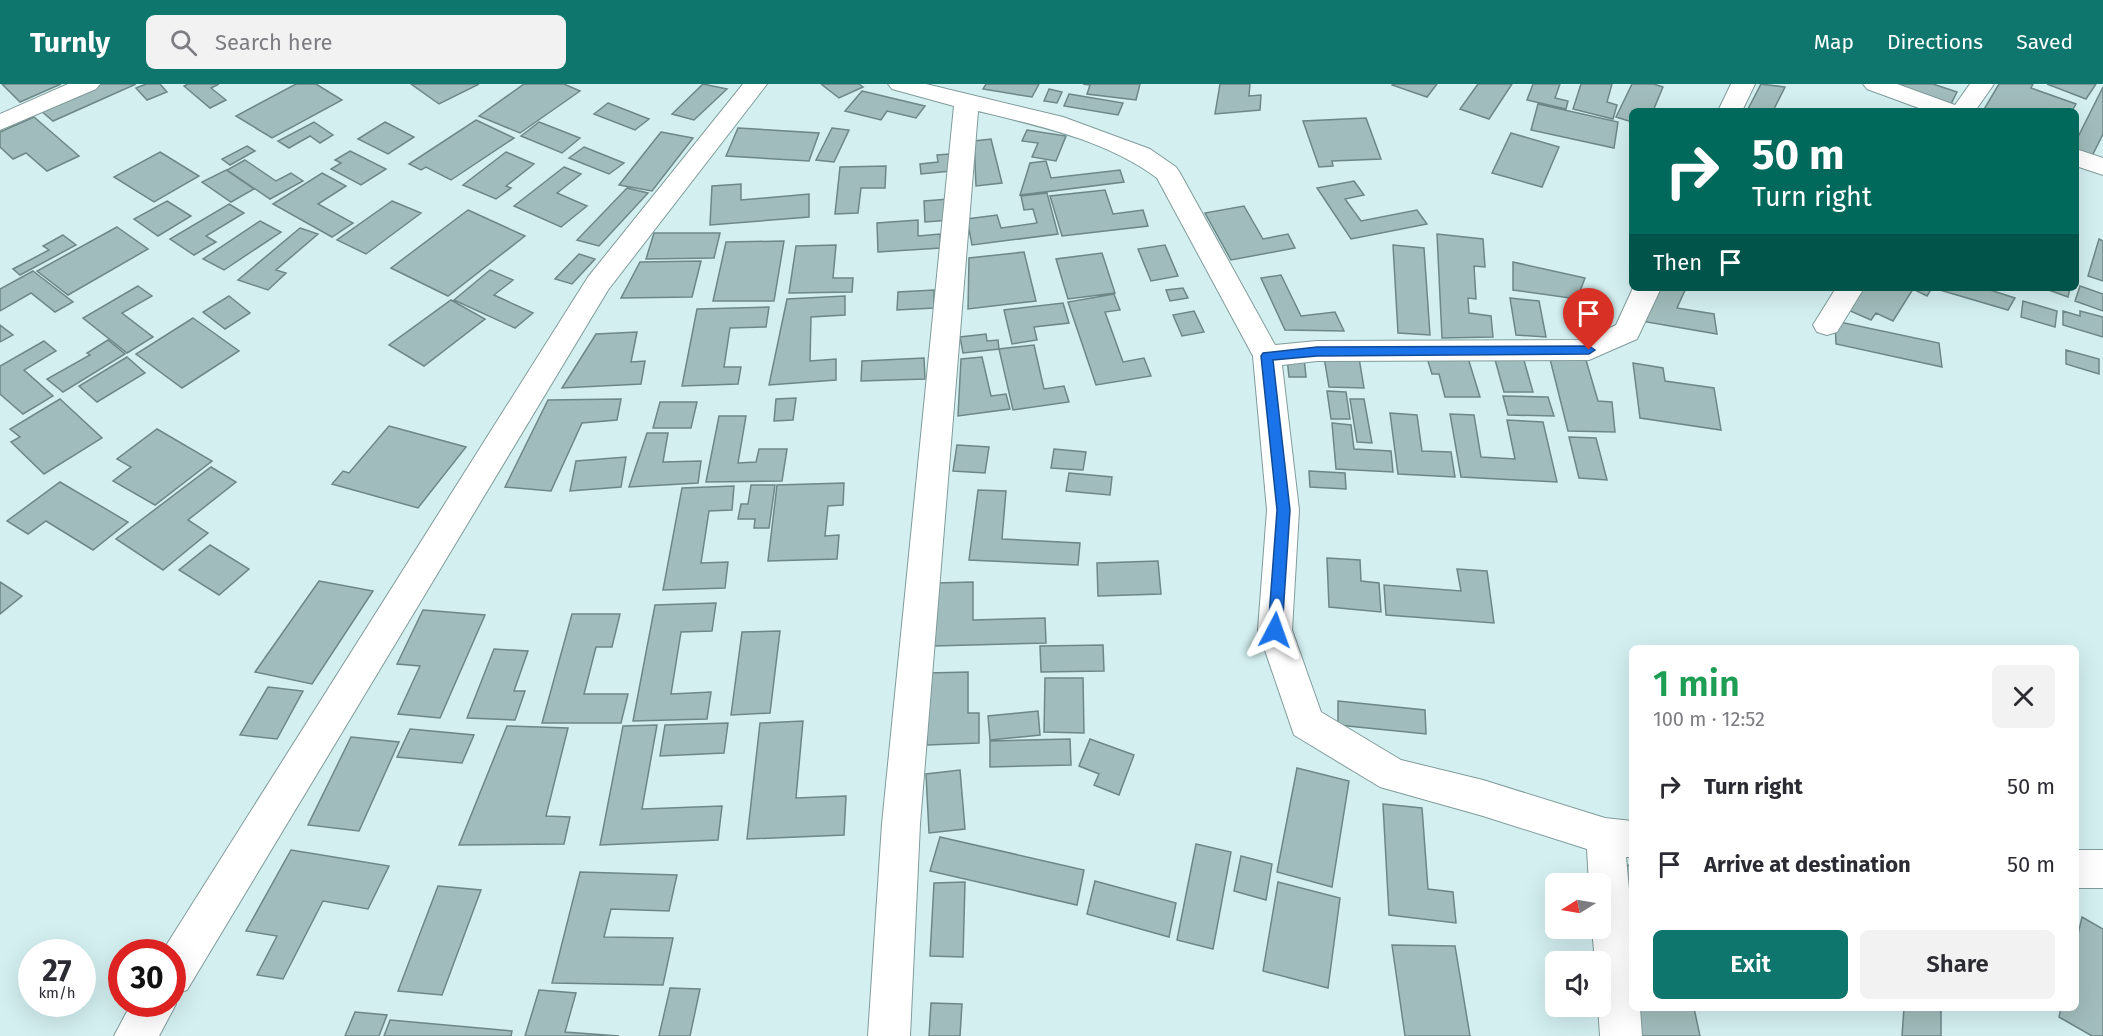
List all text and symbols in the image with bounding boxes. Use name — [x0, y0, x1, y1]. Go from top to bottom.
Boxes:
search box — [146, 15, 566, 69]
text: Turnly — [30, 26, 110, 59]
icon: search — [167, 26, 200, 59]
text: Search here — [215, 29, 332, 56]
text: Map — [1814, 29, 1854, 55]
text: Directions — [1887, 29, 1983, 55]
text: Saved — [2016, 29, 2073, 55]
text: 50 m — [1752, 130, 1845, 180]
icon: right — [1653, 132, 1731, 210]
text: Turn right — [1752, 181, 1872, 213]
icon: arrive — [1714, 246, 1747, 279]
text: Then — [1653, 249, 1702, 276]
pin — [1563, 288, 1614, 350]
icon: arrive — [1572, 297, 1605, 330]
position arrow — [1243, 598, 1307, 662]
text: 1 min — [1653, 662, 1740, 706]
button: close — [1992, 665, 2055, 728]
text: 100 m · 12:52 — [1653, 707, 1765, 731]
icon: right — [1653, 770, 1686, 803]
text: Turn right — [1704, 773, 1803, 800]
text: 50 m — [2007, 773, 2055, 800]
icon: arrive — [1653, 848, 1686, 881]
text: Arrive at destination — [1704, 851, 1911, 878]
text: 50 m — [2007, 851, 2055, 878]
north arrow — [1545, 873, 1611, 939]
map controls — [1545, 873, 1611, 1017]
button: Exit — [1653, 930, 1848, 999]
button: Share — [1860, 930, 2055, 999]
speed limit sign: 30 — [108, 939, 186, 1017]
button: sound — [1545, 951, 1611, 1017]
text: 27 — [42, 953, 72, 989]
text: km/h — [38, 984, 76, 1002]

